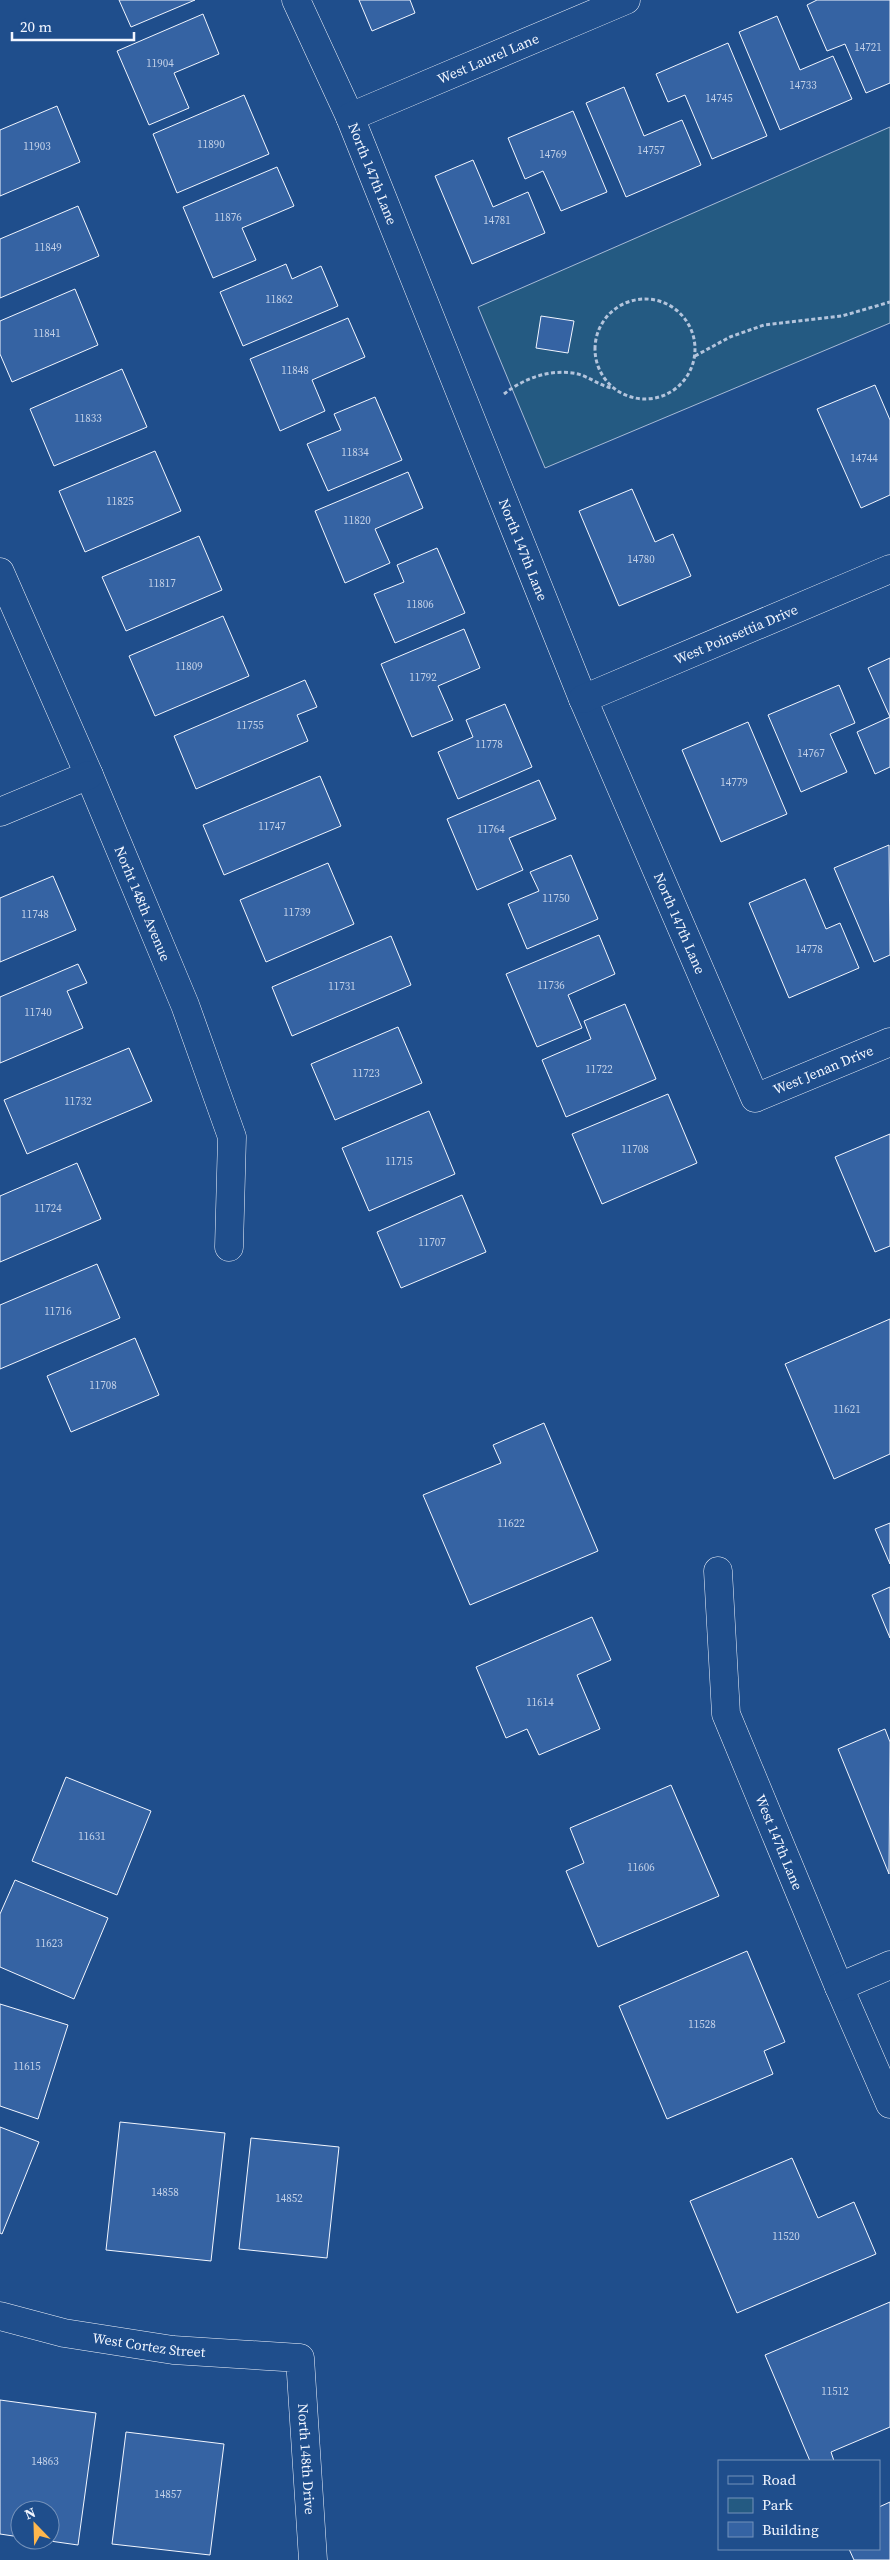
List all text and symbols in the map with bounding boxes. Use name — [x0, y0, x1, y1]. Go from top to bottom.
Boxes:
scale bar — [12, 10, 135, 42]
text: 20 m — [20, 16, 52, 37]
street label: West Laurel Lane — [434, 28, 542, 89]
house number: 14721 — [854, 40, 882, 55]
house number: 11904 — [146, 56, 174, 71]
house number: 14733 — [789, 78, 817, 93]
house number: 14745 — [705, 91, 733, 106]
street label: North 147th Lane — [343, 120, 402, 228]
house number: 11890 — [197, 137, 225, 152]
house number: 11903 — [23, 139, 51, 154]
house number: 14757 — [637, 143, 665, 158]
house number: 14769 — [539, 147, 567, 162]
house number: 11876 — [214, 210, 242, 225]
house number: 14781 — [483, 213, 511, 228]
house number: 11849 — [34, 240, 62, 255]
house number: 11862 — [265, 292, 293, 307]
house number: 11841 — [33, 326, 61, 341]
house number: 11848 — [281, 363, 309, 378]
house number: 11833 — [74, 411, 102, 426]
house number: 11834 — [341, 445, 369, 460]
house number: 14744 — [850, 451, 878, 466]
house number: 11825 — [106, 494, 134, 509]
street label: North 147th Lane — [494, 496, 553, 604]
house number: 11820 — [343, 513, 371, 528]
house number: 14780 — [627, 552, 655, 567]
house number: 11817 — [148, 576, 176, 591]
house number: 11806 — [406, 597, 434, 612]
street label: West Poinsettia Drive — [671, 599, 801, 669]
house number: 11809 — [175, 659, 203, 674]
house number: 11792 — [409, 670, 437, 685]
house number: 11755 — [236, 718, 264, 733]
house number: 11778 — [475, 737, 503, 752]
house number: 14767 — [797, 746, 825, 761]
house number: 14779 — [720, 775, 748, 790]
house number: 11747 — [258, 819, 286, 834]
house number: 11764 — [477, 822, 505, 837]
street label: Norht 148th Avenue — [110, 843, 176, 964]
street label: North 147th Lane — [649, 869, 710, 977]
house number: 11750 — [542, 891, 570, 906]
house number: 11739 — [283, 905, 311, 920]
house number: 11748 — [21, 907, 49, 922]
house number: 14778 — [795, 942, 823, 957]
house number: 11736 — [537, 978, 565, 993]
house number: 11731 — [328, 979, 356, 994]
house number: 11740 — [24, 1005, 52, 1020]
street label: West Jenan Drive — [770, 1040, 876, 1099]
house number: 11722 — [585, 1062, 613, 1077]
house number: 11723 — [352, 1066, 380, 1081]
house number: 11732 — [64, 1094, 92, 1109]
house number: 11708 — [621, 1142, 649, 1157]
house number: 11715 — [385, 1154, 413, 1169]
house number: 11724 — [34, 1201, 62, 1216]
house number: 11707 — [418, 1235, 446, 1250]
house number: 11716 — [44, 1304, 72, 1319]
house number: 11708 — [89, 1378, 117, 1393]
house number: 11621 — [833, 1402, 861, 1417]
house number: 11622 — [497, 1516, 525, 1531]
house number: 11614 — [526, 1695, 554, 1710]
street label: West 147th Lane — [750, 1791, 808, 1893]
house number: 11631 — [78, 1829, 106, 1844]
house number: 11606 — [627, 1860, 655, 1875]
house number: 11623 — [35, 1936, 63, 1951]
house number: 11528 — [688, 2017, 716, 2032]
house number: 11615 — [13, 2059, 41, 2074]
house number: 14858 — [151, 2185, 179, 2200]
house number: 14852 — [275, 2191, 303, 2206]
house number: 11520 — [772, 2229, 800, 2244]
street label: West Cortez Street — [91, 2328, 206, 2362]
house number: 11512 — [821, 2384, 849, 2399]
street label: North 148th Drive — [293, 2403, 320, 2515]
house number: 14863 — [31, 2454, 59, 2469]
legend — [718, 2460, 880, 2550]
text: Road — [762, 2469, 796, 2490]
house number: 14857 — [154, 2487, 182, 2502]
text: Park — [762, 2494, 794, 2515]
north arrow — [10, 2500, 60, 2550]
text: N — [21, 2502, 39, 2524]
text: Building — [762, 2519, 819, 2540]

